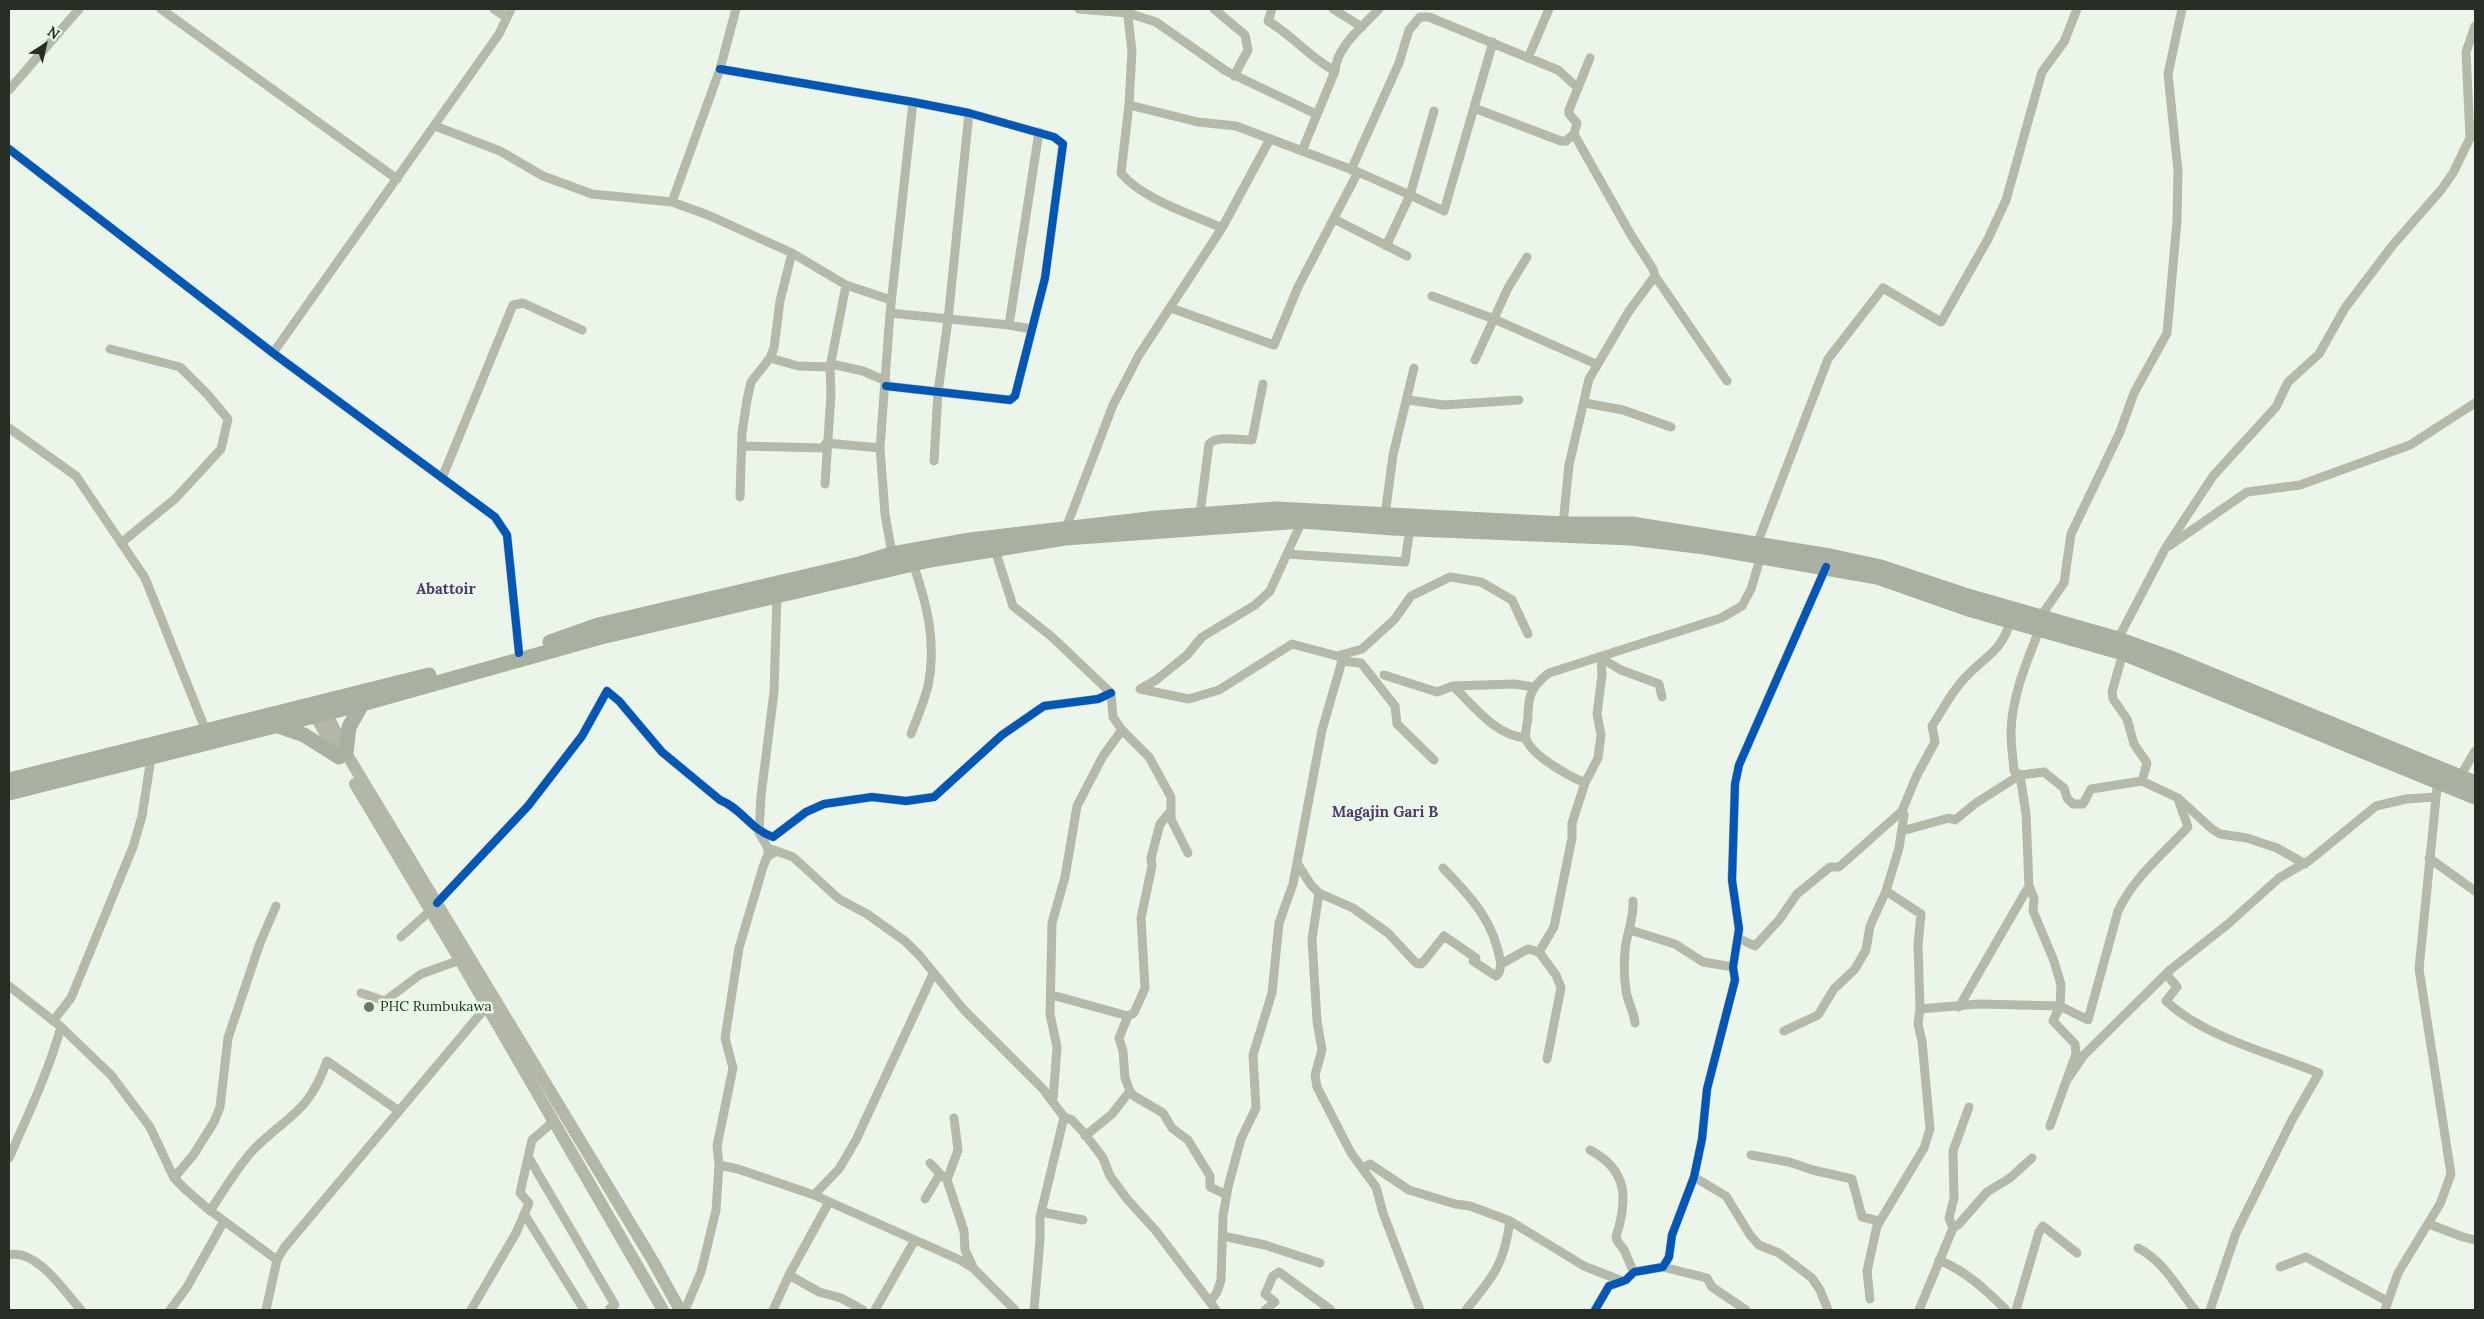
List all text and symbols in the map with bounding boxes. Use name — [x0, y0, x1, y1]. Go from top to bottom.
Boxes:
north arrow — [20, 20, 70, 70]
text: N — [44, 22, 63, 43]
district label: Abattoir — [416, 581, 476, 599]
district label: Magajin Gari B — [1332, 804, 1438, 822]
place label: PHC Rumbukawa — [380, 999, 492, 1015]
marker: PHC Rumbukawa — [362, 1000, 376, 1014]

